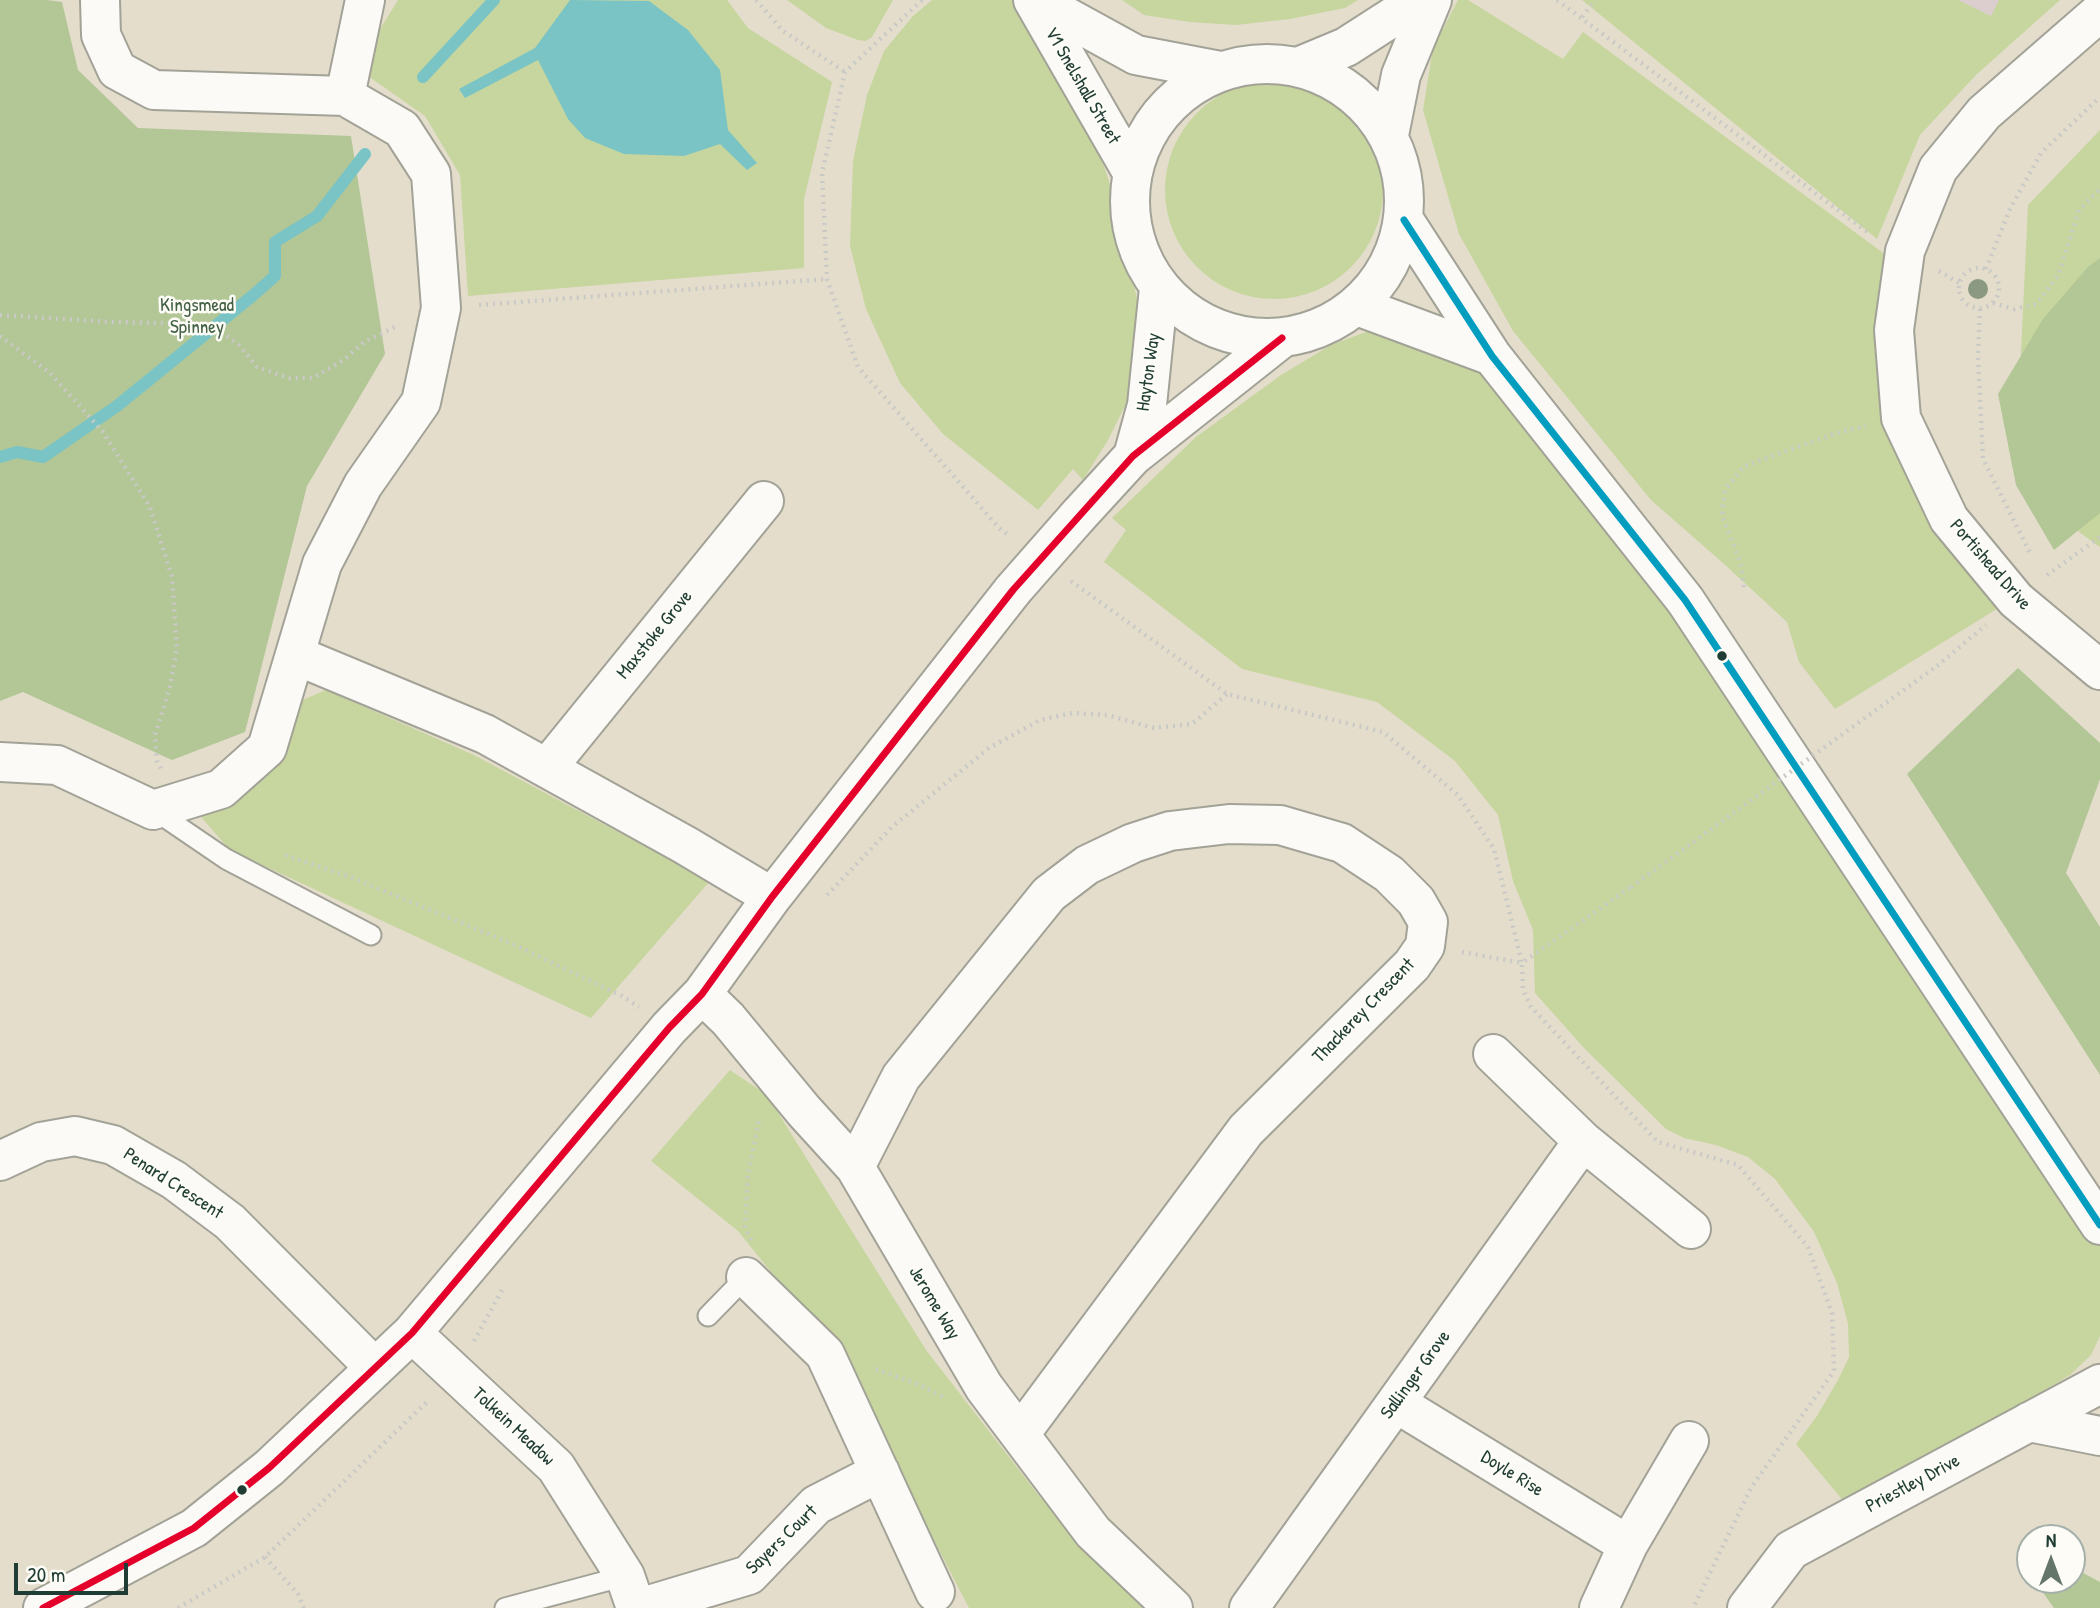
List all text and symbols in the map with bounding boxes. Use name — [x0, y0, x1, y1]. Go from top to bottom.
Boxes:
street label: V1 Snelshall Street — [1039, 23, 1125, 149]
park label: Kingsmead Spinney — [160, 295, 234, 339]
street label: Hayton Way — [1132, 331, 1166, 413]
street label: Portishead Drive — [1944, 515, 2036, 615]
street label: Maxstoke Grove — [612, 586, 698, 684]
unlabelled marker — [1715, 649, 1729, 663]
street label: Thackerey Crescent — [1308, 954, 1420, 1068]
street label: Penard Crescent — [119, 1143, 227, 1225]
street label: Jerome Way — [903, 1262, 965, 1344]
street label: Sallinger Grove — [1376, 1326, 1456, 1424]
street label: Tolkein Meadow — [467, 1383, 559, 1471]
street label: Doyle Rise — [1477, 1446, 1547, 1502]
street label: Priestley Drive — [1862, 1450, 1964, 1518]
unlabelled marker — [235, 1483, 249, 1497]
street label: Sayers Court — [742, 1500, 822, 1580]
north arrow — [2016, 1524, 2086, 1594]
text: N — [2046, 1527, 2056, 1553]
scale bar — [18, 1548, 131, 1592]
text: 20 m — [27, 1560, 65, 1589]

